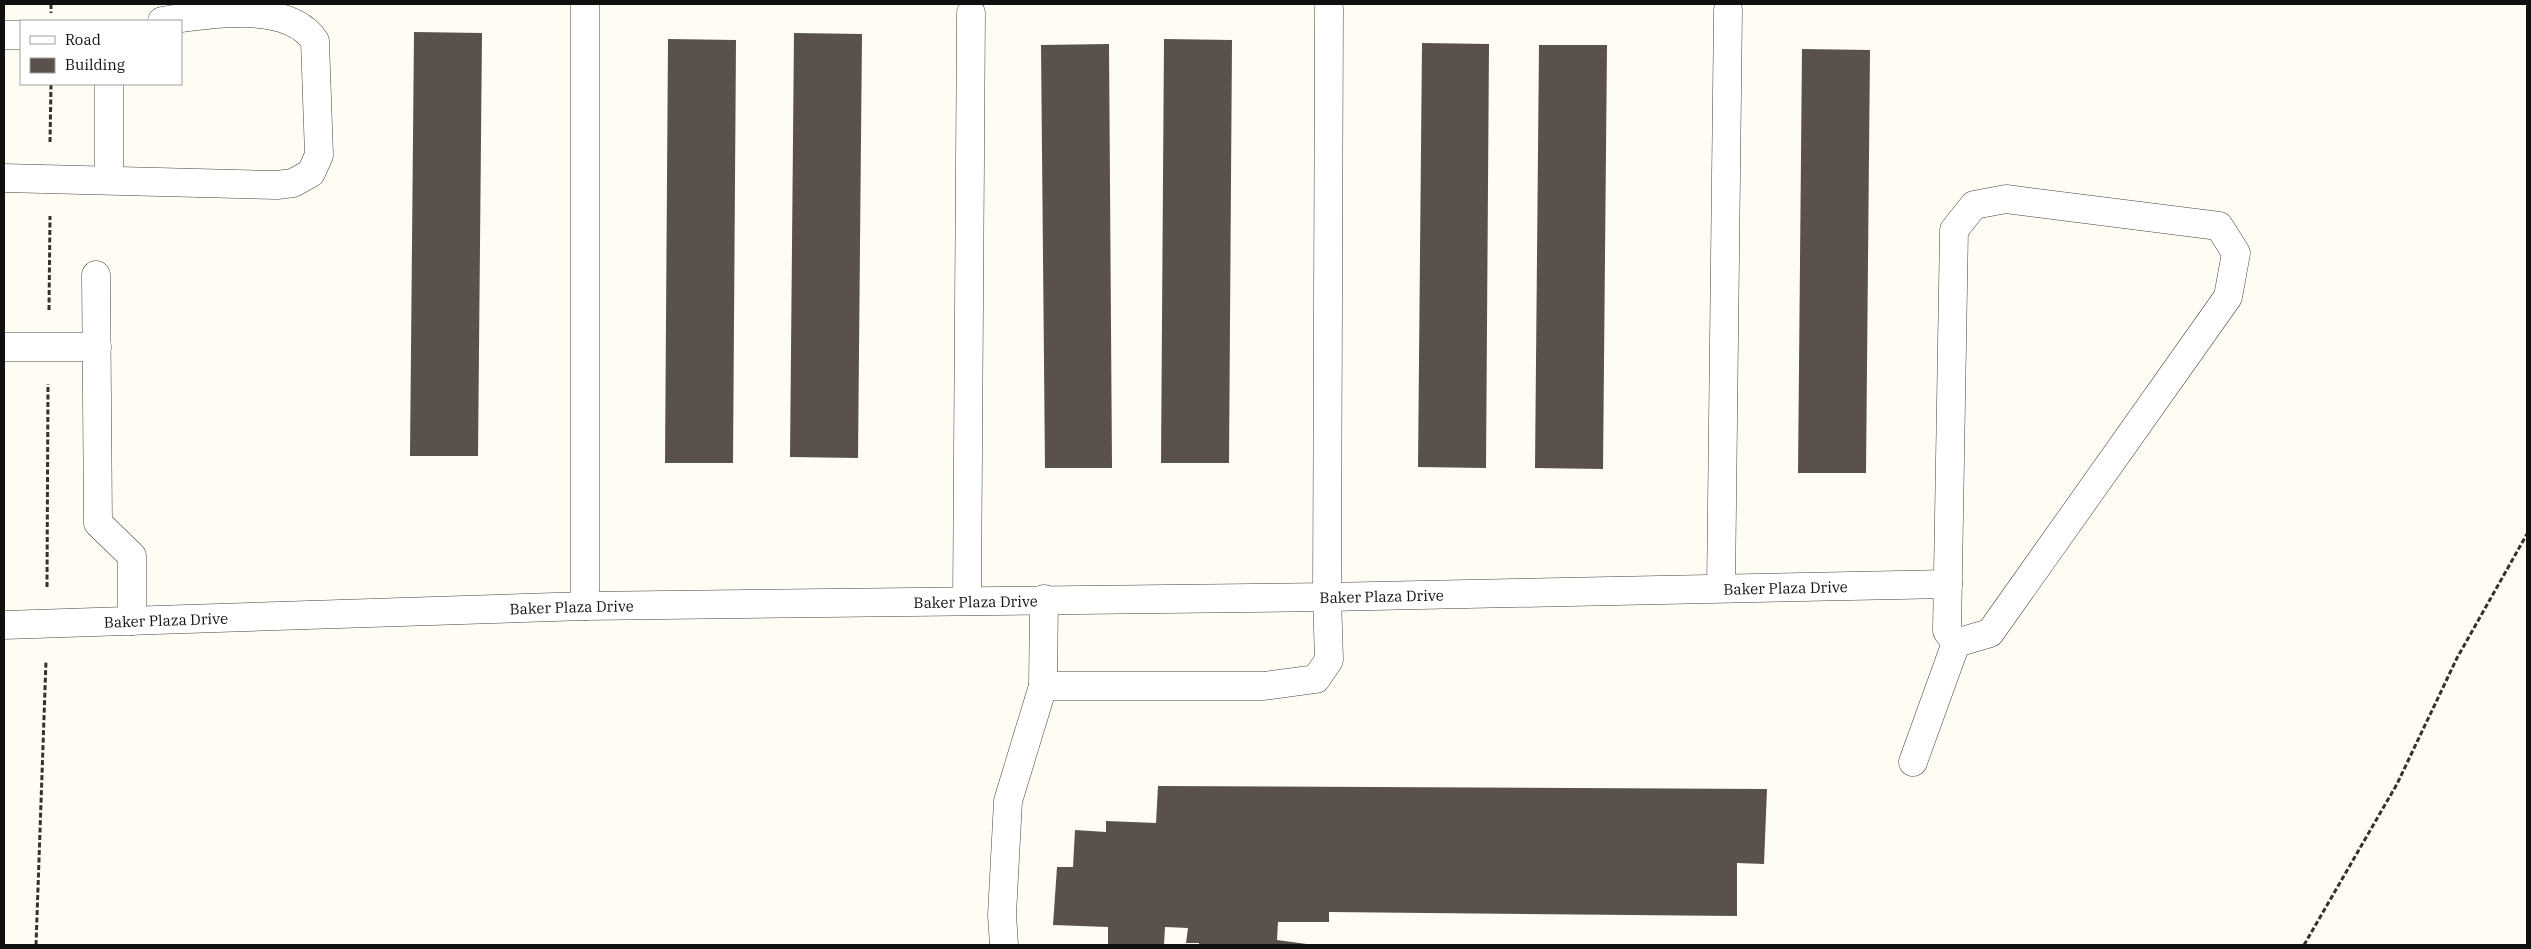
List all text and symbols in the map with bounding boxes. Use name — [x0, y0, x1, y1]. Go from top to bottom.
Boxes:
legend — [20, 20, 182, 85]
text: Road — [65, 30, 101, 49]
text: Building — [65, 55, 125, 74]
street label: Baker Plaza Drive — [1723, 577, 1848, 598]
street label: Baker Plaza Drive — [1319, 585, 1444, 607]
street label: Baker Plaza Drive — [913, 591, 1038, 612]
street label: Baker Plaza Drive — [509, 596, 634, 618]
street label: Baker Plaza Drive — [103, 608, 228, 631]

